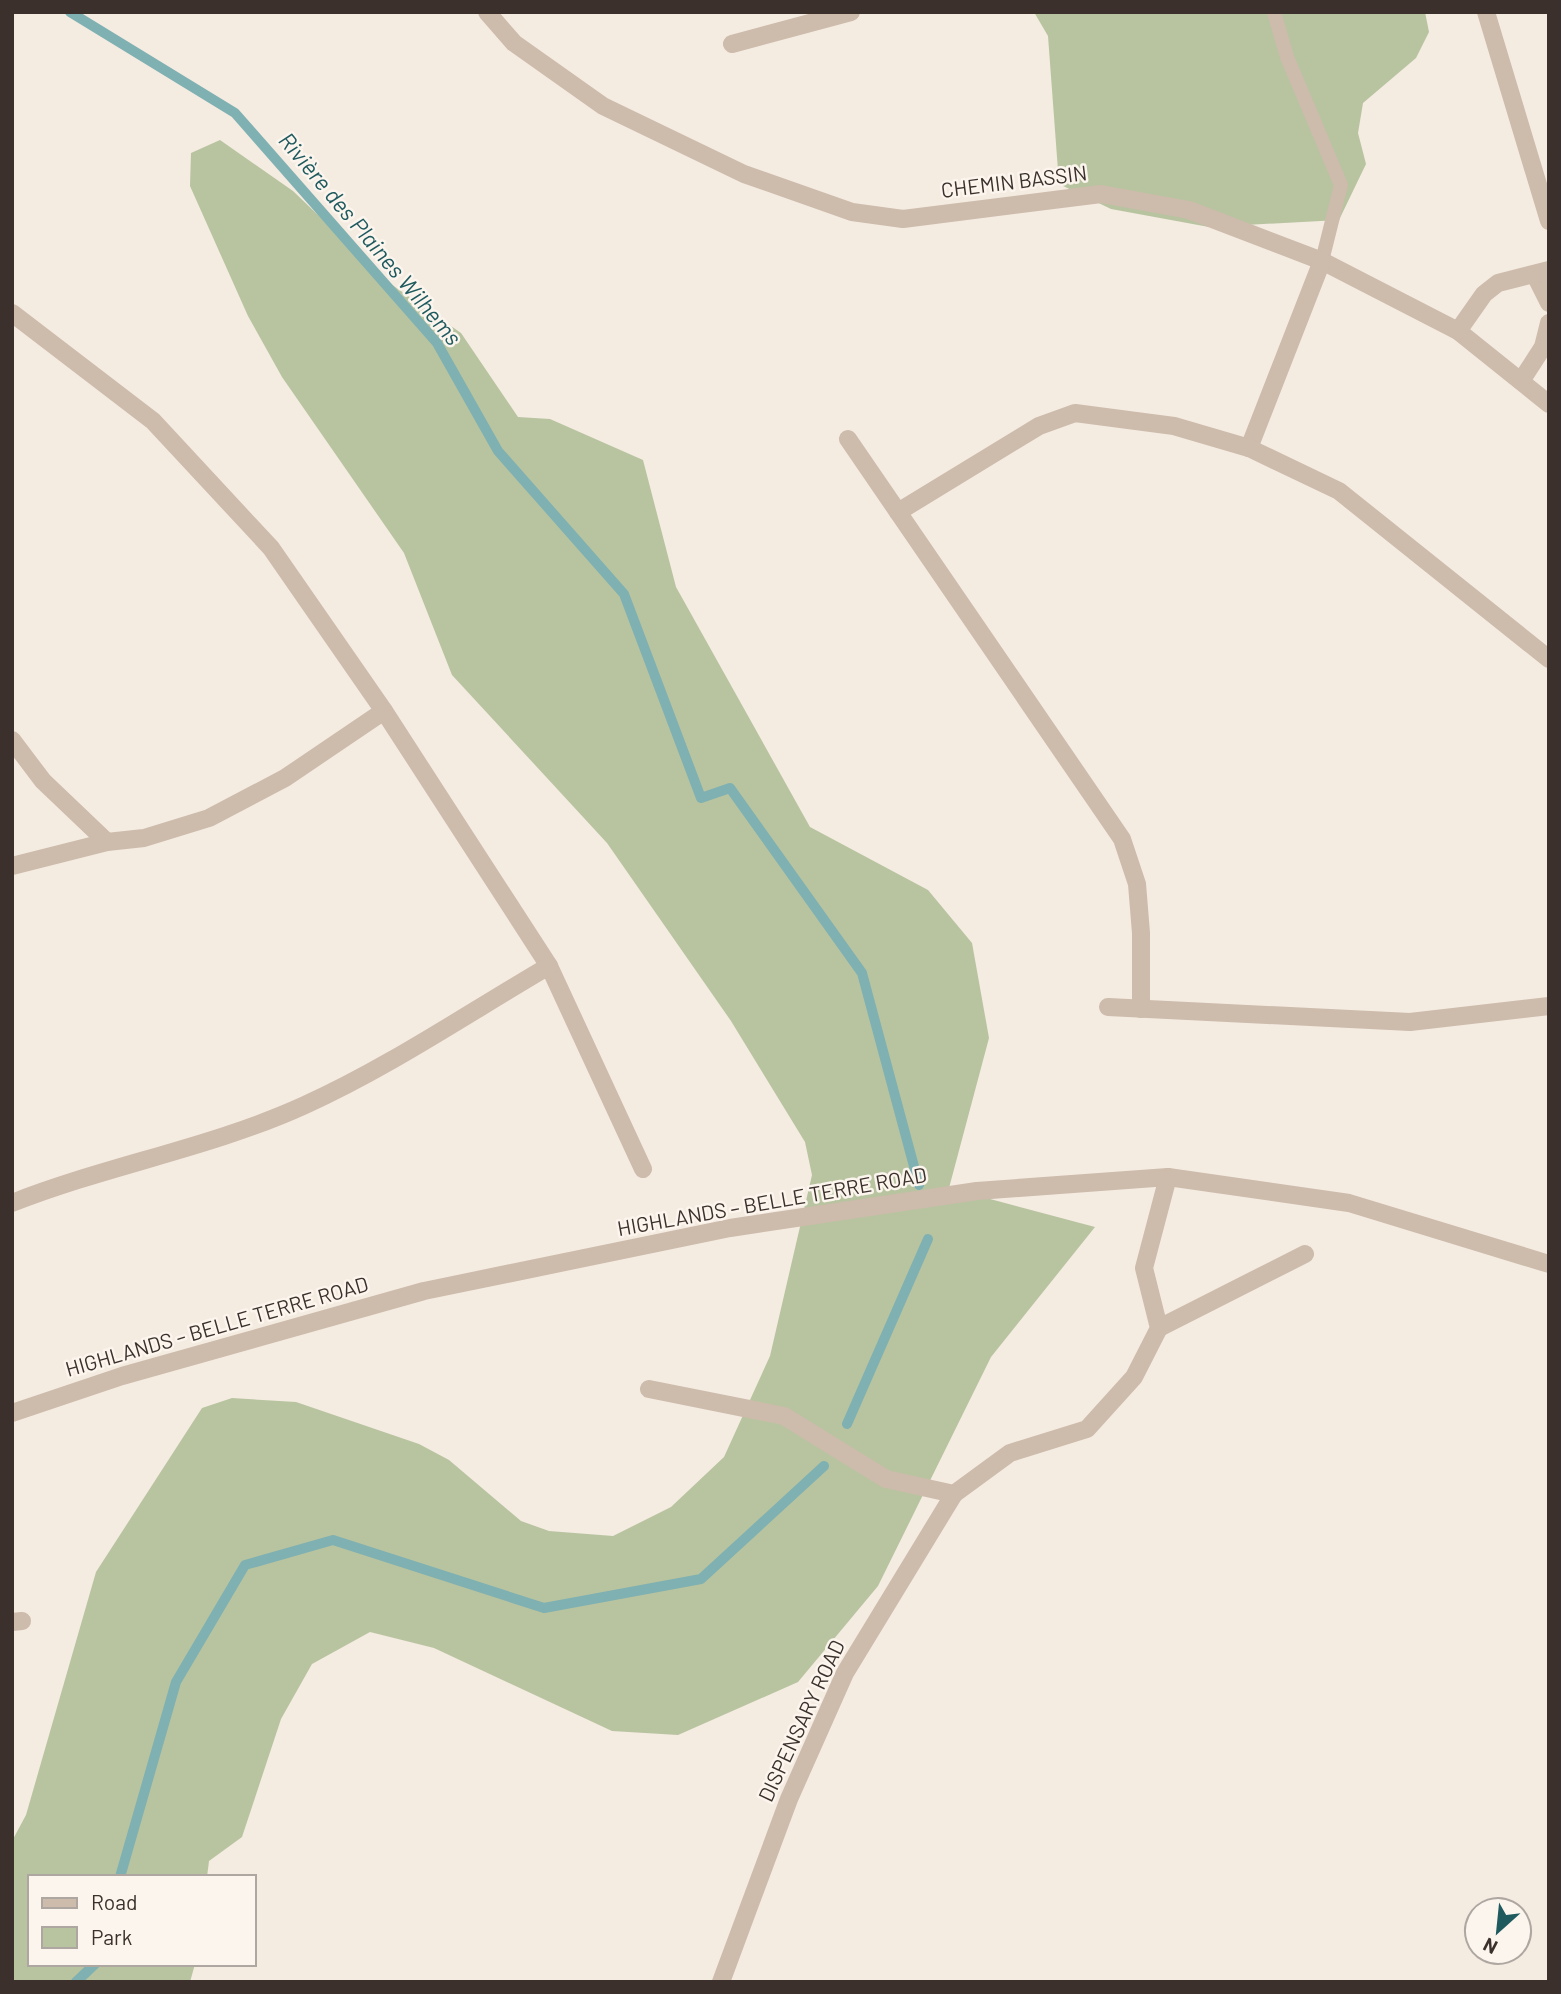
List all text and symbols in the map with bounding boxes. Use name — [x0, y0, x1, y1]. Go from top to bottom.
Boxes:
water label: Rivière des Plaines Wilhems — [273, 126, 468, 351]
street label: CHEMIN BASSIN — [939, 159, 1088, 202]
street label: HIGHLANDS – BELLE TERRE ROAD — [615, 1161, 928, 1240]
street label: HIGHLANDS – BELLE TERRE ROAD — [62, 1270, 371, 1381]
street label: DISPENSARY ROAD — [752, 1636, 849, 1805]
legend — [28, 1875, 256, 1966]
text: Road — [91, 1889, 137, 1914]
north arrow — [1463, 1896, 1533, 1966]
text: Park — [91, 1924, 132, 1949]
text: N — [1479, 1933, 1501, 1960]

